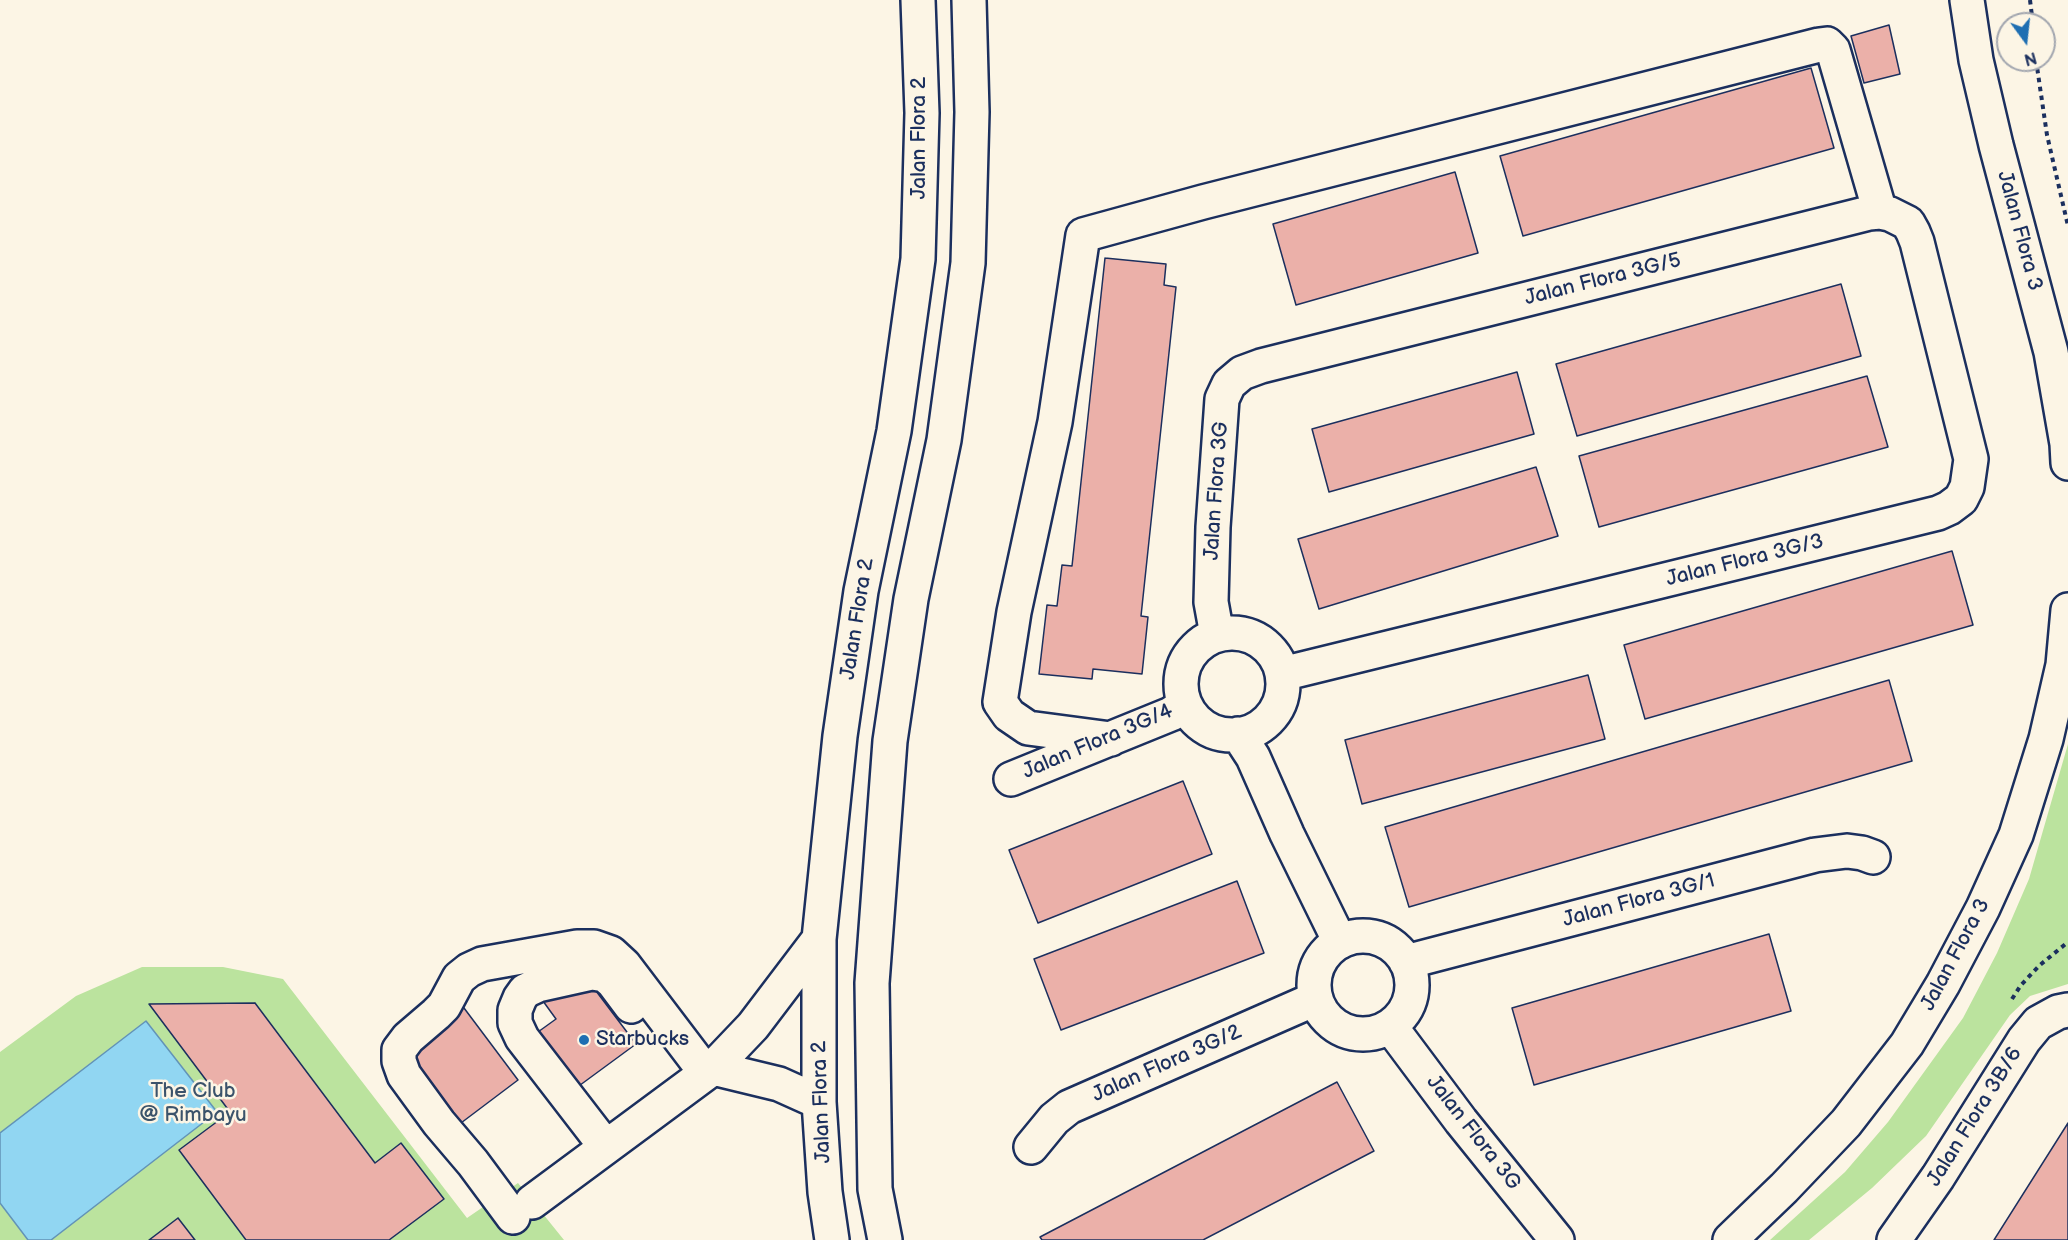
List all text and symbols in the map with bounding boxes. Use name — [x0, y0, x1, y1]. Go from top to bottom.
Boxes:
north arrow — [1996, 12, 2056, 72]
text: N — [2022, 47, 2039, 69]
street label: Jalan Flora 2 — [907, 77, 933, 199]
street label: Jalan Flora 3 — [1991, 168, 2047, 294]
street label: Jalan Flora 3G/5 — [1522, 248, 1684, 312]
street label: Jalan Flora 3G — [1200, 421, 1234, 561]
street label: Jalan Flora 3G/3 — [1664, 529, 1826, 593]
street label: Jalan Flora 2 — [836, 557, 880, 681]
street label: Jalan Flora 3G/4 — [1019, 699, 1177, 785]
street label: Jalan Flora 3G/1 — [1560, 869, 1718, 933]
street label: Jalan Flora 3 — [1916, 895, 1996, 1015]
street label: Jalan Flora 3G/2 — [1089, 1020, 1245, 1108]
place label: Starbucks — [596, 1027, 689, 1053]
marker: Starbucks — [577, 1033, 591, 1047]
street label: Jalan Flora 2 — [807, 1040, 837, 1164]
street label: Jalan Flora 3B/6 — [1922, 1043, 2028, 1191]
street label: Jalan Flora 3G — [1420, 1071, 1526, 1195]
park label: The Club @ Rimbayu — [139, 1079, 247, 1129]

